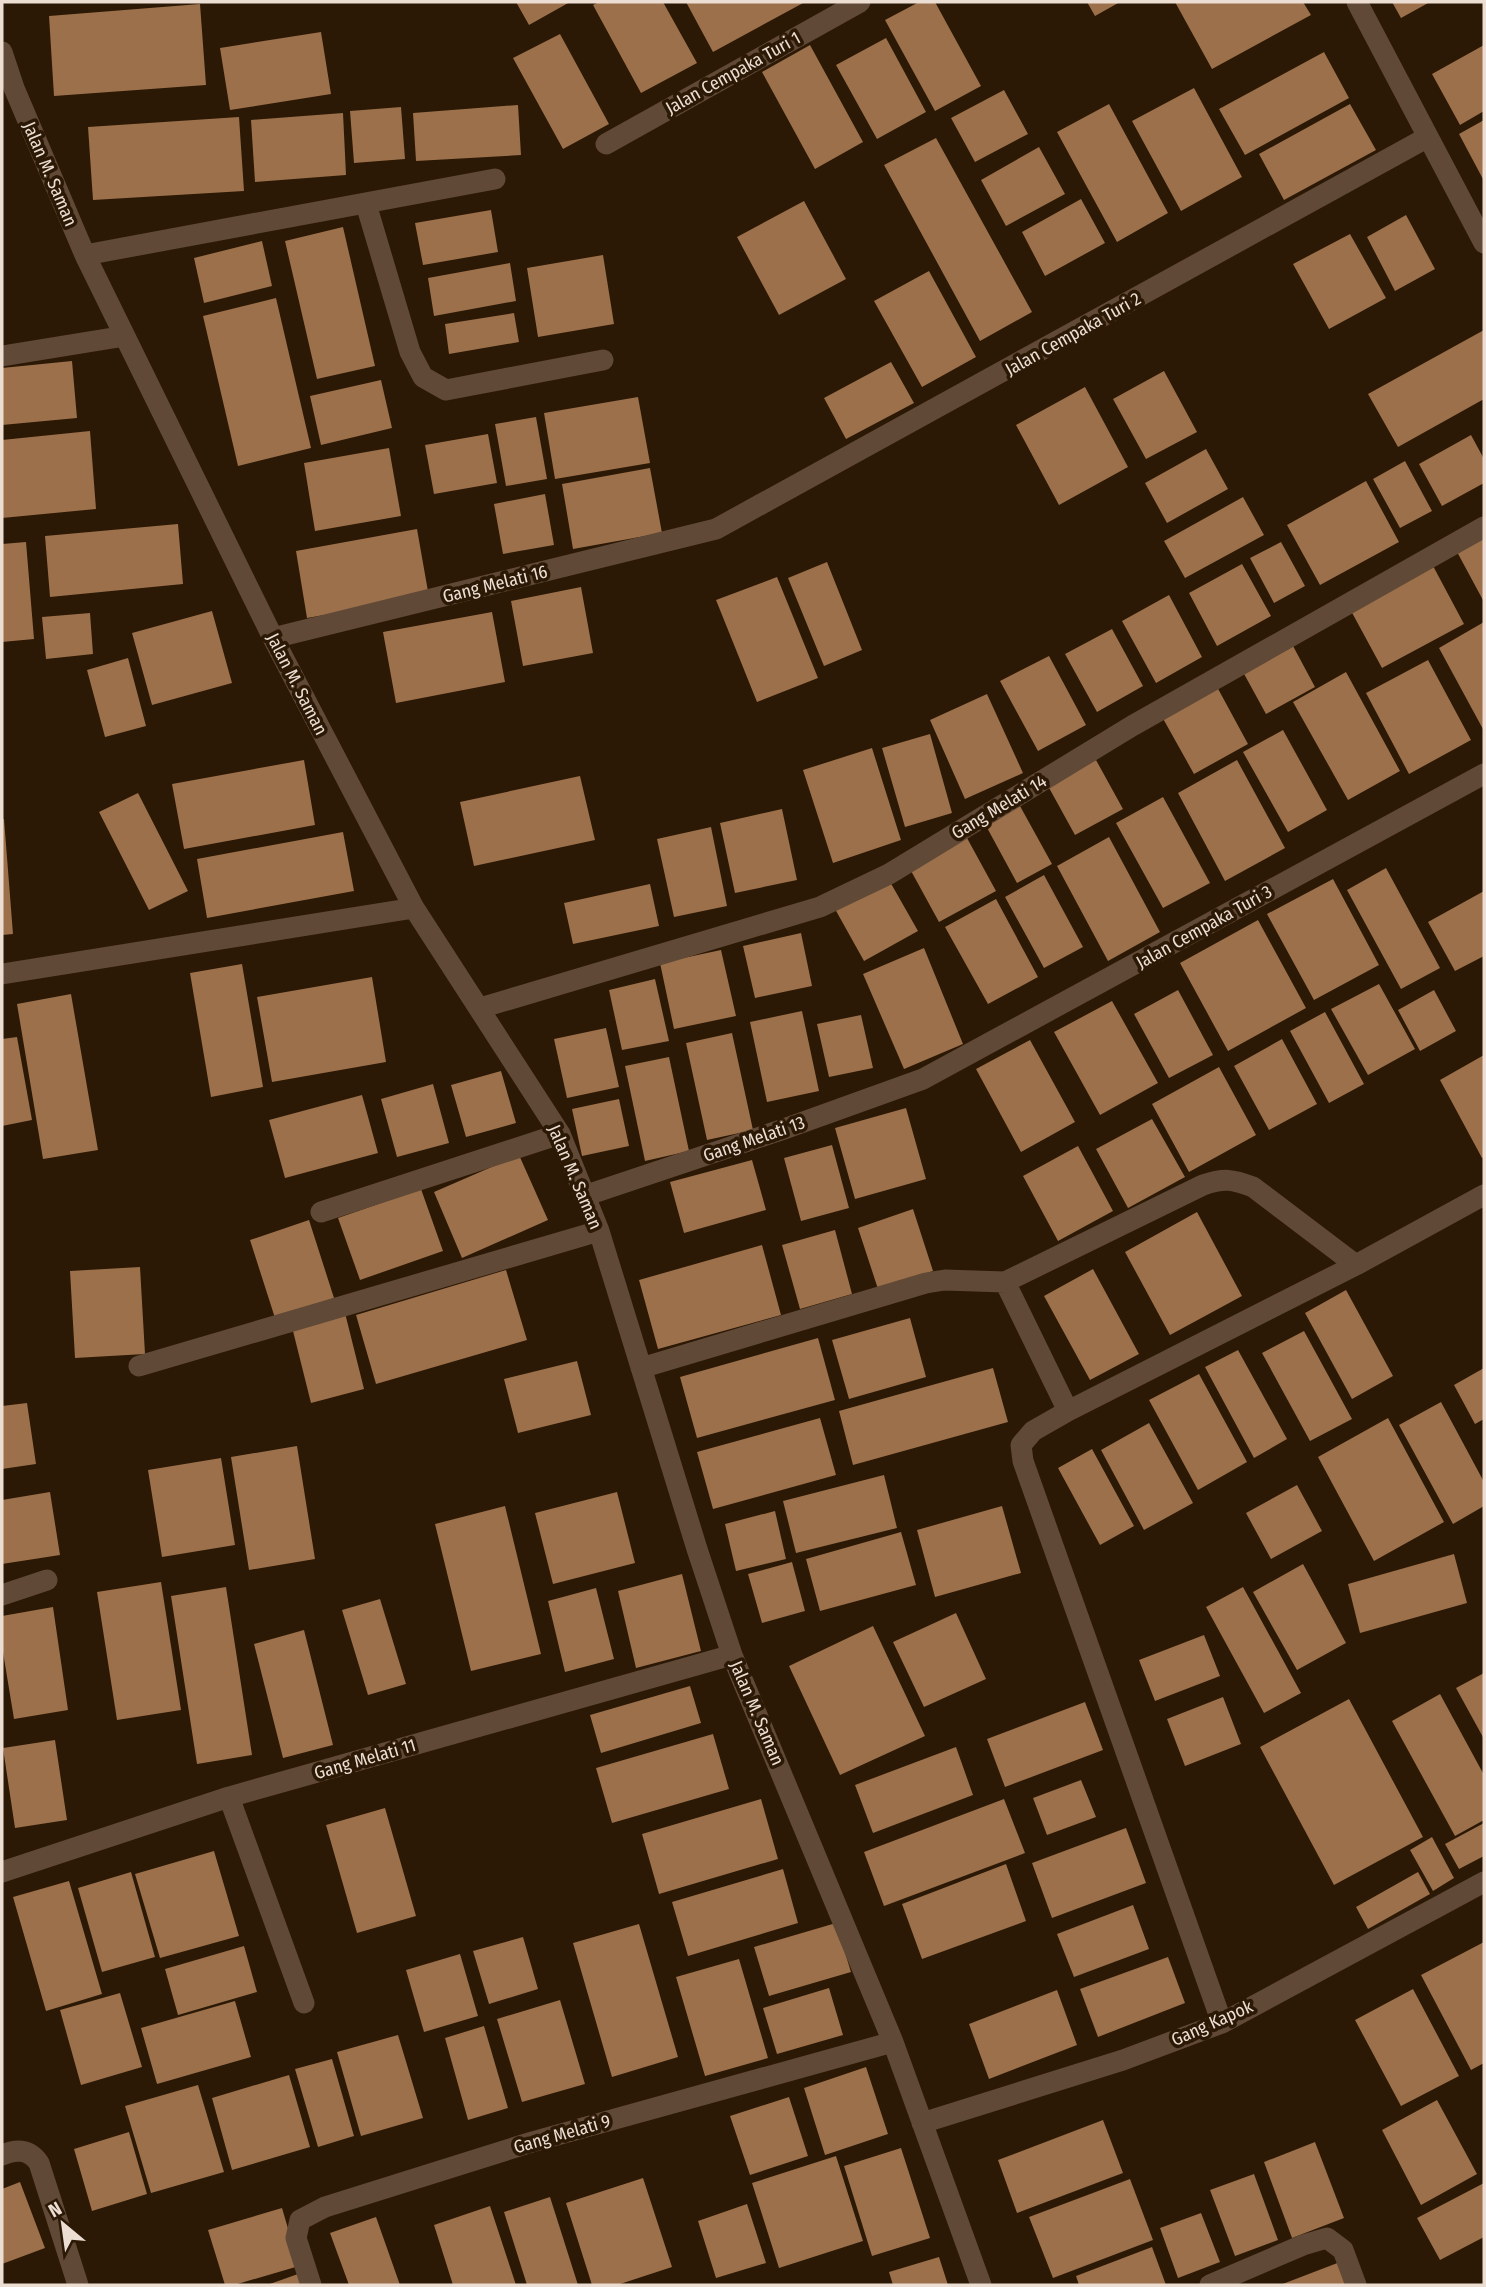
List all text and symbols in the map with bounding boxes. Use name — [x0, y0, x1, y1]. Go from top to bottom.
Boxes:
street label: Jalan Cempaka Turi 1 — [662, 27, 804, 119]
street label: Jalan M. Saman — [18, 118, 82, 230]
street label: Jalan Cempaka Turi 2 — [1001, 288, 1145, 380]
street label: Gang Melati 16 — [440, 560, 550, 608]
street label: Jalan M. Saman — [262, 629, 332, 739]
street label: Gang Melati 14 — [948, 770, 1051, 844]
street label: Jalan Cempaka Turi 3 — [1132, 881, 1276, 973]
street label: Gang Melati 13 — [700, 1111, 808, 1167]
street label: Jalan M. Saman — [543, 1121, 607, 1233]
street label: Jalan M. Saman — [725, 1657, 789, 1769]
street label: Gang Melati 11 — [312, 1734, 418, 1784]
street label: Gang Kapok — [1168, 1995, 1257, 2051]
street label: Gang Melati 9 — [511, 2110, 613, 2158]
north arrow — [28, 2189, 98, 2259]
text: N — [44, 2197, 66, 2222]

